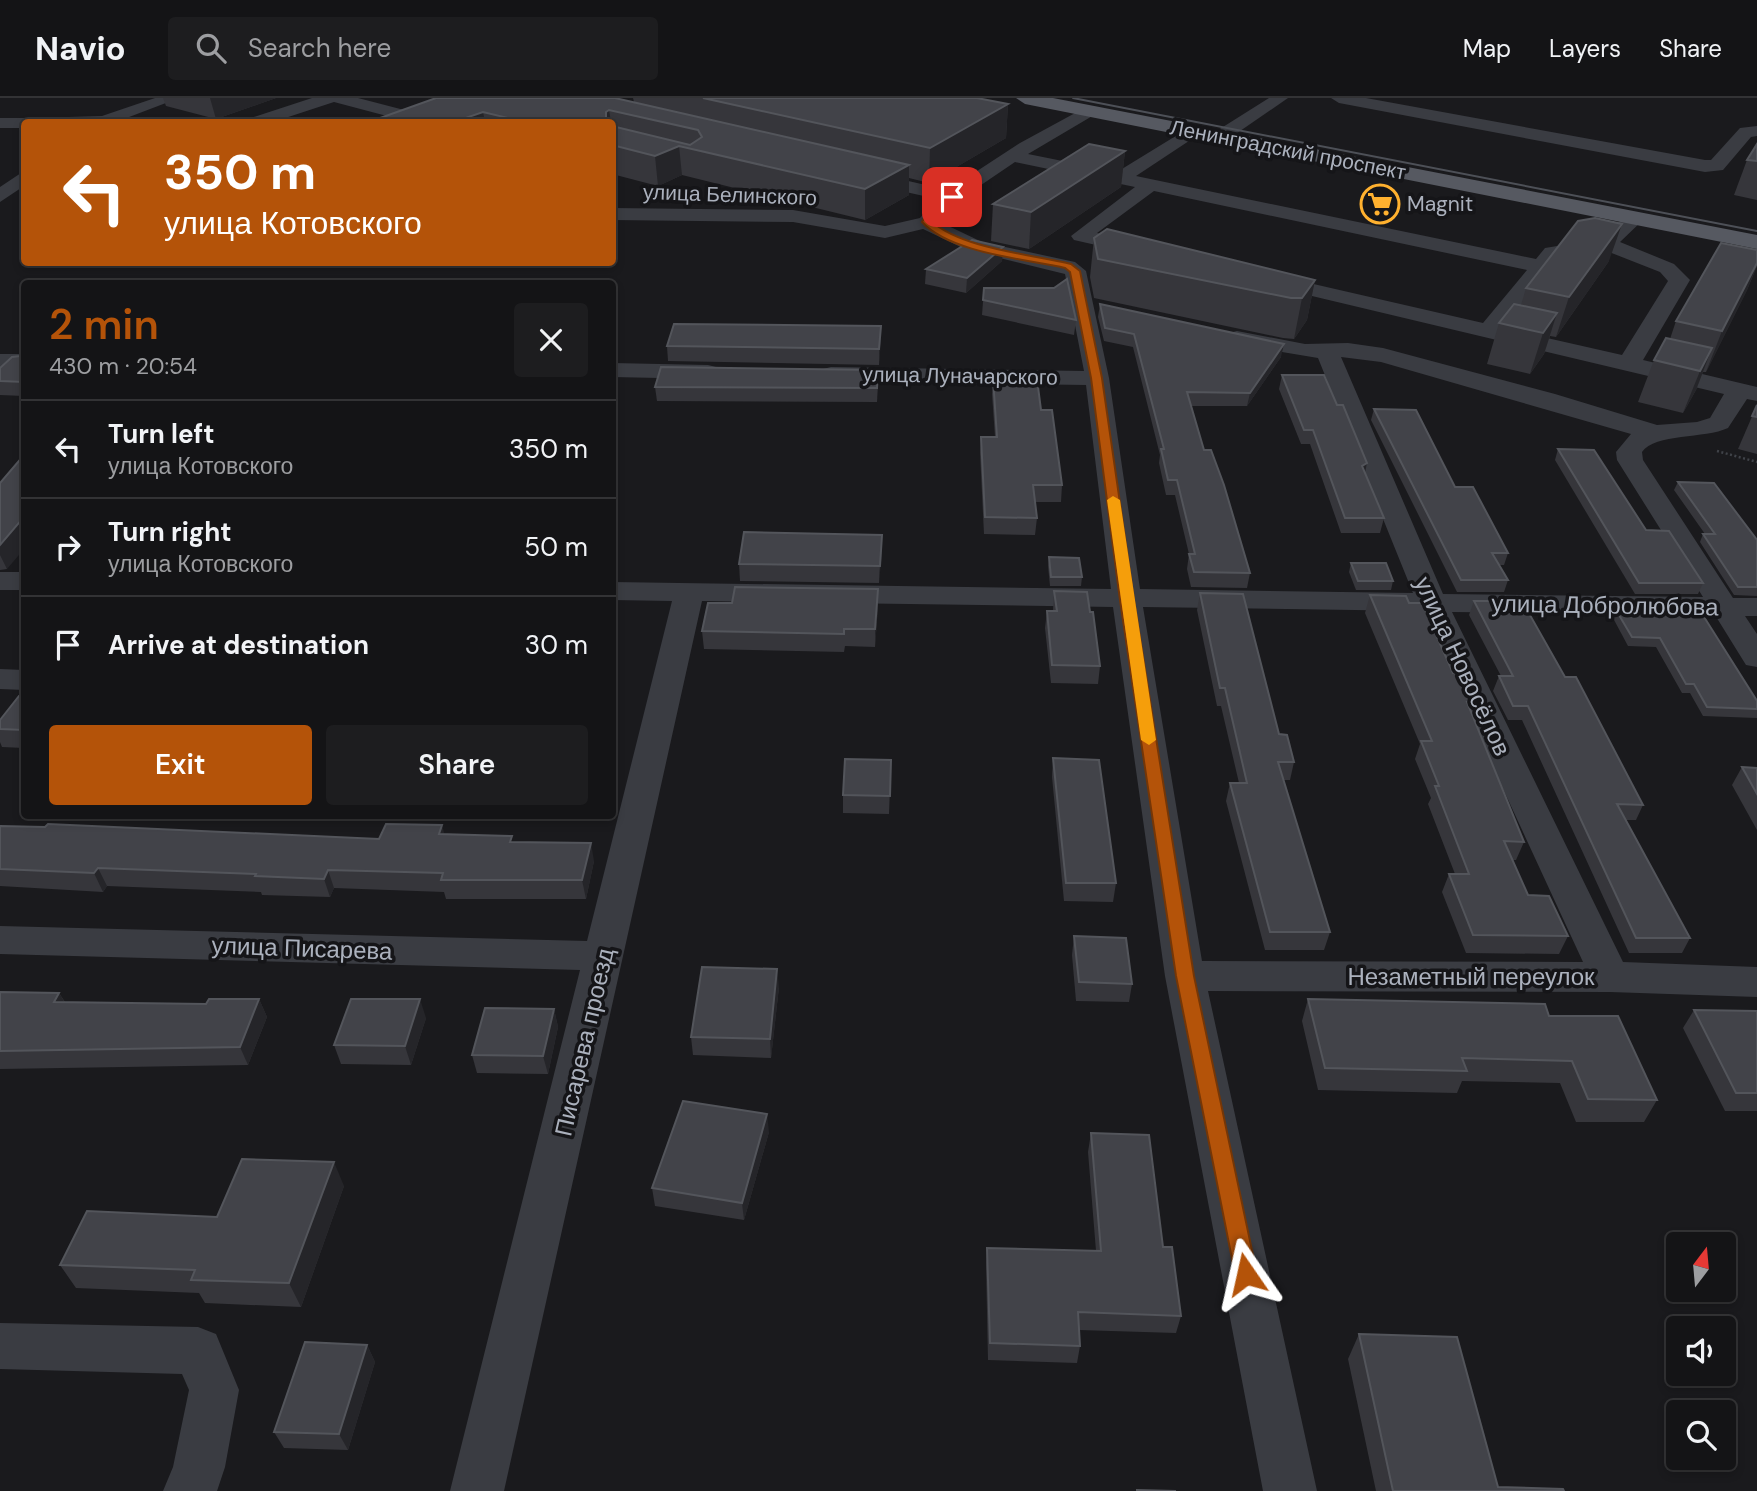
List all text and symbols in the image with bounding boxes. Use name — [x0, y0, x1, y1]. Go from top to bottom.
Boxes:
search box — [168, 17, 658, 80]
text: Navio — [35, 27, 126, 70]
icon: search — [192, 29, 230, 67]
text: Search here — [248, 31, 391, 65]
text: Map — [1463, 33, 1511, 64]
text: Layers — [1549, 33, 1621, 64]
text: Share — [1659, 33, 1722, 64]
street label: Ленинградский проспект — [1168, 113, 1409, 187]
text: 350 m — [164, 140, 316, 204]
icon: left — [49, 147, 140, 238]
pin — [922, 167, 982, 227]
street label: улица Белинского — [642, 178, 818, 212]
icon: arrive — [933, 178, 971, 216]
supermarket icon: Magnit — [1359, 183, 1401, 225]
place label: Magnit — [1407, 190, 1473, 218]
text: улица Котовского — [164, 202, 422, 244]
text: 2 min — [49, 297, 159, 352]
button: close — [514, 303, 588, 377]
text: 430 m · 20:54 — [49, 351, 197, 381]
street label: улица Луначарского — [862, 360, 1058, 392]
text: Turn left — [108, 417, 215, 451]
icon: left — [49, 430, 87, 468]
text: 350 m — [509, 432, 588, 466]
text: улица Котовского — [108, 451, 293, 481]
text: Turn right — [108, 515, 232, 549]
icon: right — [49, 528, 87, 566]
text: 50 m — [524, 530, 588, 564]
text: улица Котовского — [108, 549, 293, 579]
street label: улица Новосёлов — [1408, 571, 1518, 761]
street label: улица Добролюбова — [1491, 588, 1719, 622]
icon: arrive — [49, 626, 87, 664]
text: Arrive at destination — [108, 628, 369, 662]
text: 30 m — [525, 628, 588, 662]
button: Exit — [49, 725, 312, 805]
button: Share — [326, 725, 588, 805]
street label: улица Писарева — [211, 929, 394, 967]
street label: Писарева проезд — [547, 945, 621, 1139]
street label: Незаметный переулок — [1347, 961, 1595, 992]
north arrow — [1666, 1232, 1736, 1302]
map controls — [1666, 1232, 1736, 1470]
position arrow — [1209, 1237, 1283, 1311]
button: sound — [1666, 1316, 1736, 1386]
button: search — [1666, 1400, 1736, 1470]

